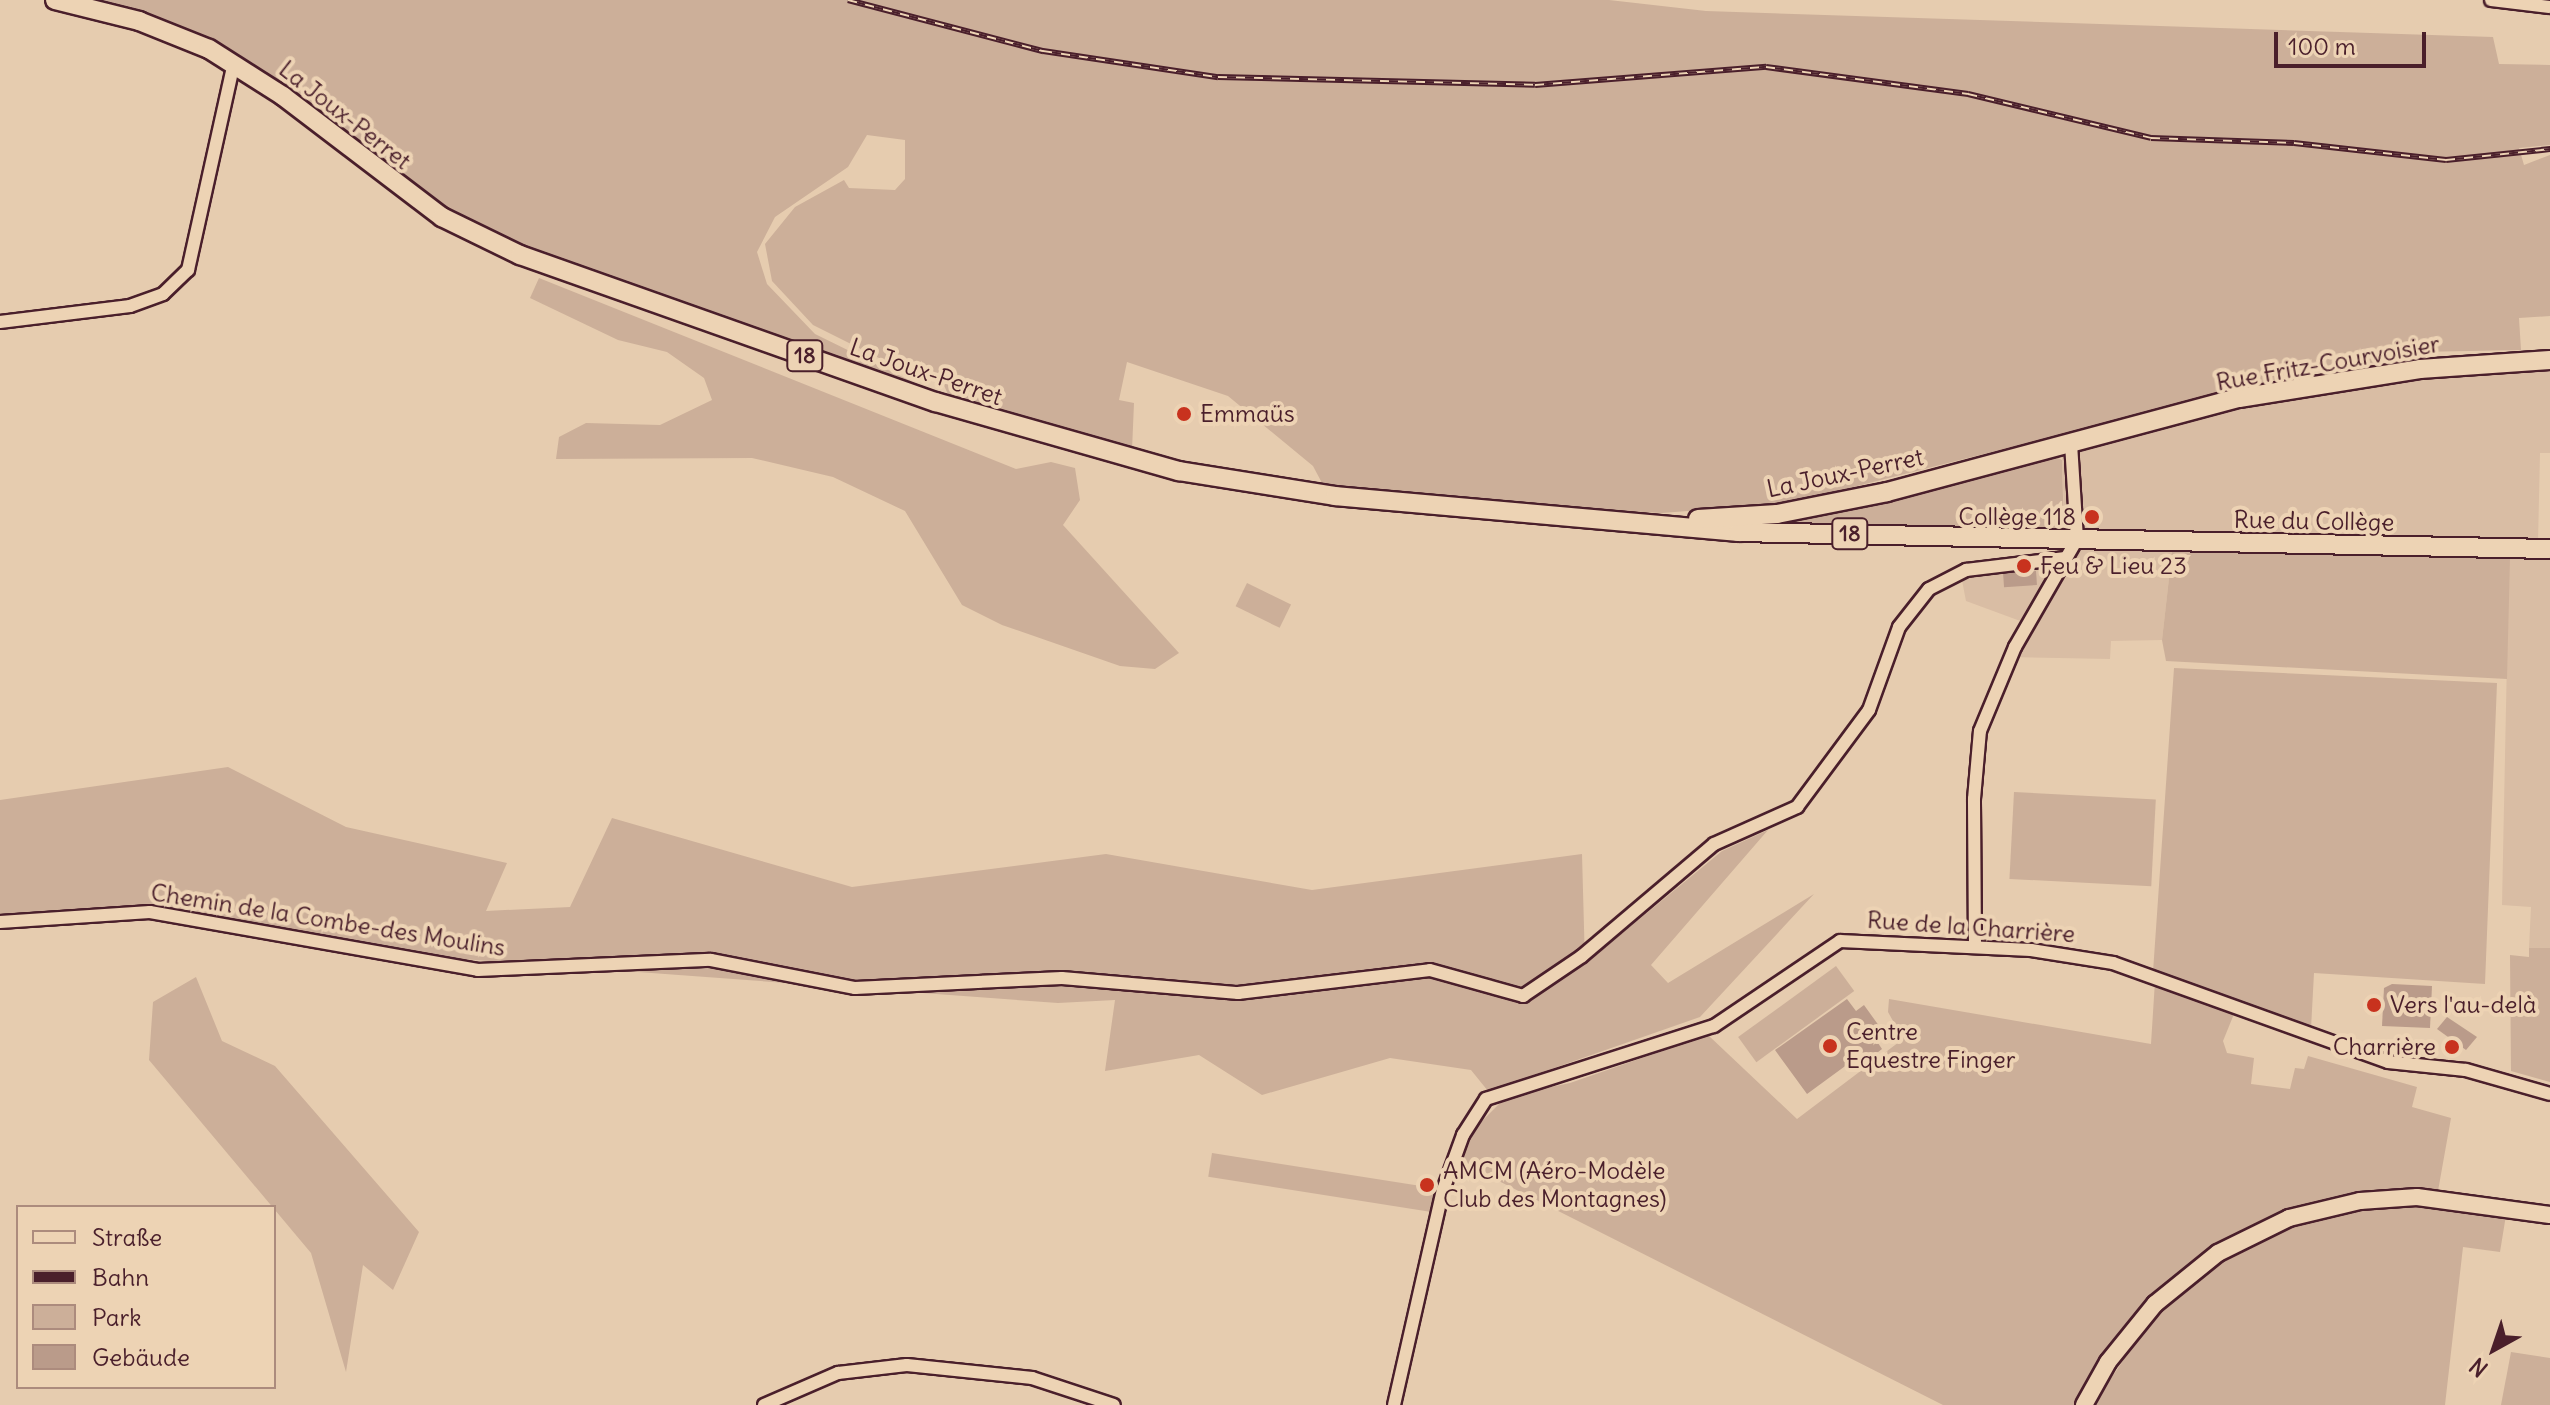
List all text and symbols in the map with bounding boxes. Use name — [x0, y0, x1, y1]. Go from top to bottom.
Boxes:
scale bar — [2278, 16, 2430, 66]
text: 100 m — [2288, 31, 2356, 61]
street label: La Joux-Perret — [273, 55, 417, 175]
street label: Rue Fritz-Courvoisier — [2214, 329, 2442, 397]
street label: La Joux-Perret — [846, 332, 1006, 412]
road number: 18 — [785, 338, 825, 374]
place label: Emmaüs — [1200, 400, 1295, 428]
marker: Emmaüs — [1175, 405, 1193, 423]
street label: La Joux-Perret — [1764, 442, 1926, 504]
place label: Collège 118 — [1958, 503, 2076, 531]
street label: Rue du Collège — [2233, 505, 2395, 537]
marker: Collège 118 — [2083, 508, 2101, 526]
road number: 18 — [1830, 516, 1870, 552]
place label: Feu & Lieu 23 — [2040, 552, 2187, 580]
marker: Feu & Lieu 23 — [2015, 557, 2033, 575]
street label: Chemin de la Combe-des Moulins — [149, 878, 507, 962]
street label: Rue de la Charrière — [1866, 905, 2076, 949]
place label: Vers l'au-delà — [2390, 991, 2536, 1019]
marker: Vers l'au-delà — [2365, 996, 2383, 1014]
place label: Centre Equestre Finger — [1846, 1018, 2016, 1074]
place label: Charrière — [2333, 1033, 2436, 1061]
marker: Centre Equestre Finger — [1821, 1037, 1839, 1055]
marker: Charrière — [2443, 1038, 2461, 1056]
place label: AMCM (Aéro-Modèle Club des Montagnes) — [1443, 1157, 1666, 1213]
marker: AMCM (Aéro-Modèle Club des Montagnes) — [1418, 1176, 1436, 1194]
legend — [16, 1205, 276, 1389]
text: Straße — [92, 1222, 162, 1252]
text: Bahn — [92, 1262, 149, 1292]
text: Park — [92, 1302, 142, 1332]
north arrow — [2454, 1309, 2534, 1389]
text: Gebäude — [92, 1342, 190, 1372]
text: N — [2464, 1352, 2493, 1383]

